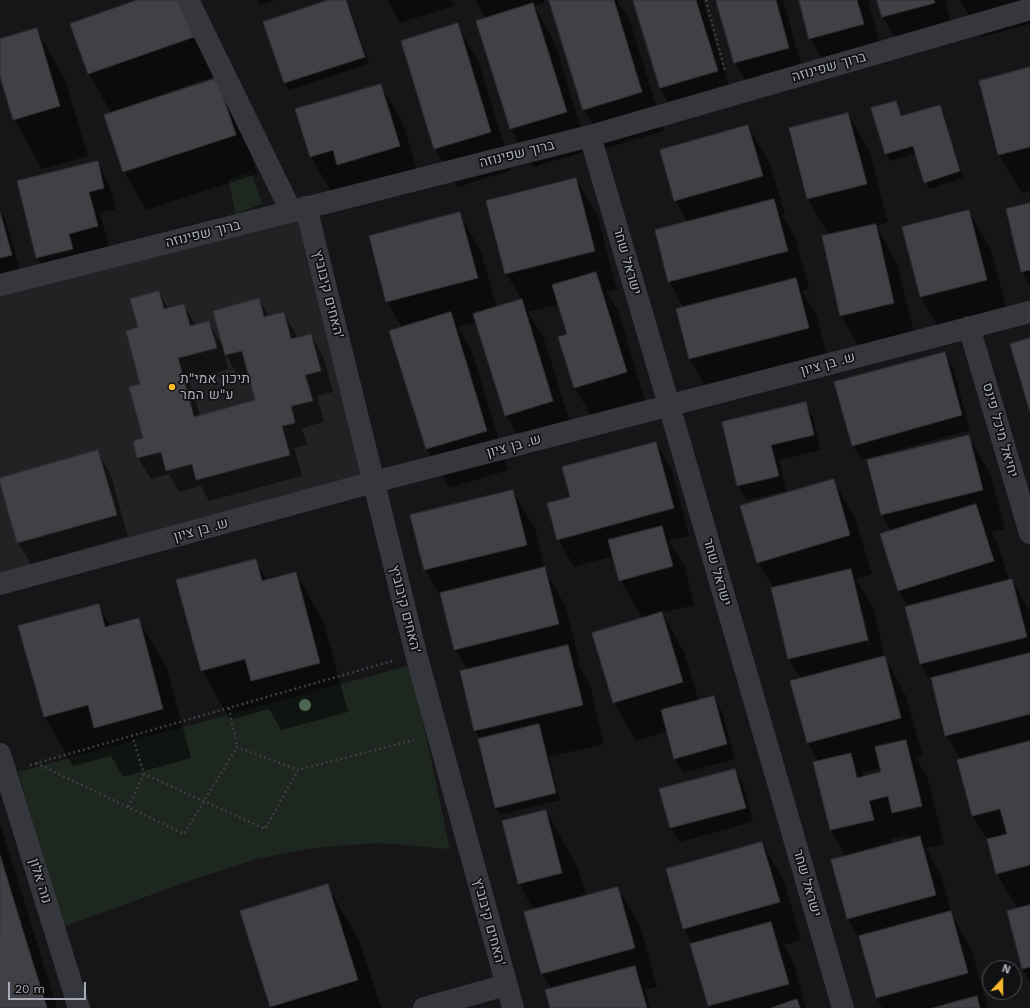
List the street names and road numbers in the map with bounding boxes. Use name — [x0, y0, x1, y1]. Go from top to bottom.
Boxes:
street label: ברוך שפינוזה — [790, 48, 868, 86]
street label: ברוך שפינוזה — [478, 137, 556, 171]
street label: ברוך שפינוזה — [164, 217, 242, 251]
street label: ישראל שחר — [609, 225, 645, 297]
street label: האחים קיבוביץ' — [309, 248, 347, 340]
street label: ש. בן ציון — [799, 349, 857, 379]
street label: יחיאל מיכל פינס — [978, 381, 1022, 479]
street label: ש. בן ציון — [485, 431, 543, 461]
street label: ש. בן ציון — [172, 515, 230, 545]
street label: ישראל שחר — [699, 536, 735, 608]
street label: האחים קיבוביץ' — [386, 563, 424, 655]
street label: ישראל שחר — [789, 847, 825, 919]
street label: נוה אלון — [25, 856, 55, 906]
street label: האחים קיבוביץ' — [469, 876, 509, 968]

